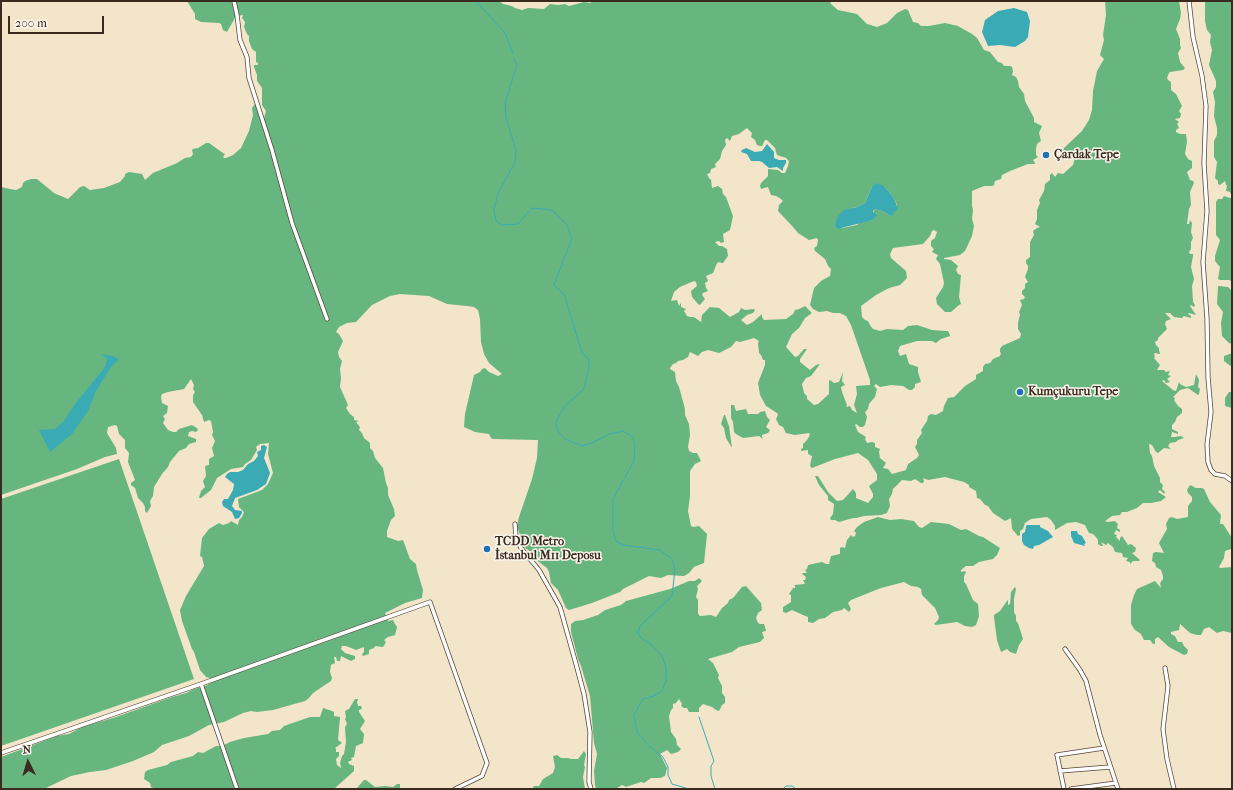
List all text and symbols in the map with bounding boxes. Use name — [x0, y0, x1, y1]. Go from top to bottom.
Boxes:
scale bar — [10, 8, 106, 34]
text: 200 m — [15, 16, 47, 30]
place label: Çardak Tepe — [1054, 148, 1119, 162]
marker: Çardak Tepe — [1041, 150, 1051, 160]
place label: Kumçukuru Tepe — [1028, 385, 1118, 399]
marker: Kumçukuru Tepe — [1015, 387, 1025, 397]
place label: TCDD Metro İstanbul M11 Deposu — [495, 535, 601, 563]
marker: TCDD Metro İstanbul M11 Deposu — [482, 544, 492, 554]
north arrow — [8, 742, 48, 782]
text: N — [22, 743, 32, 756]

